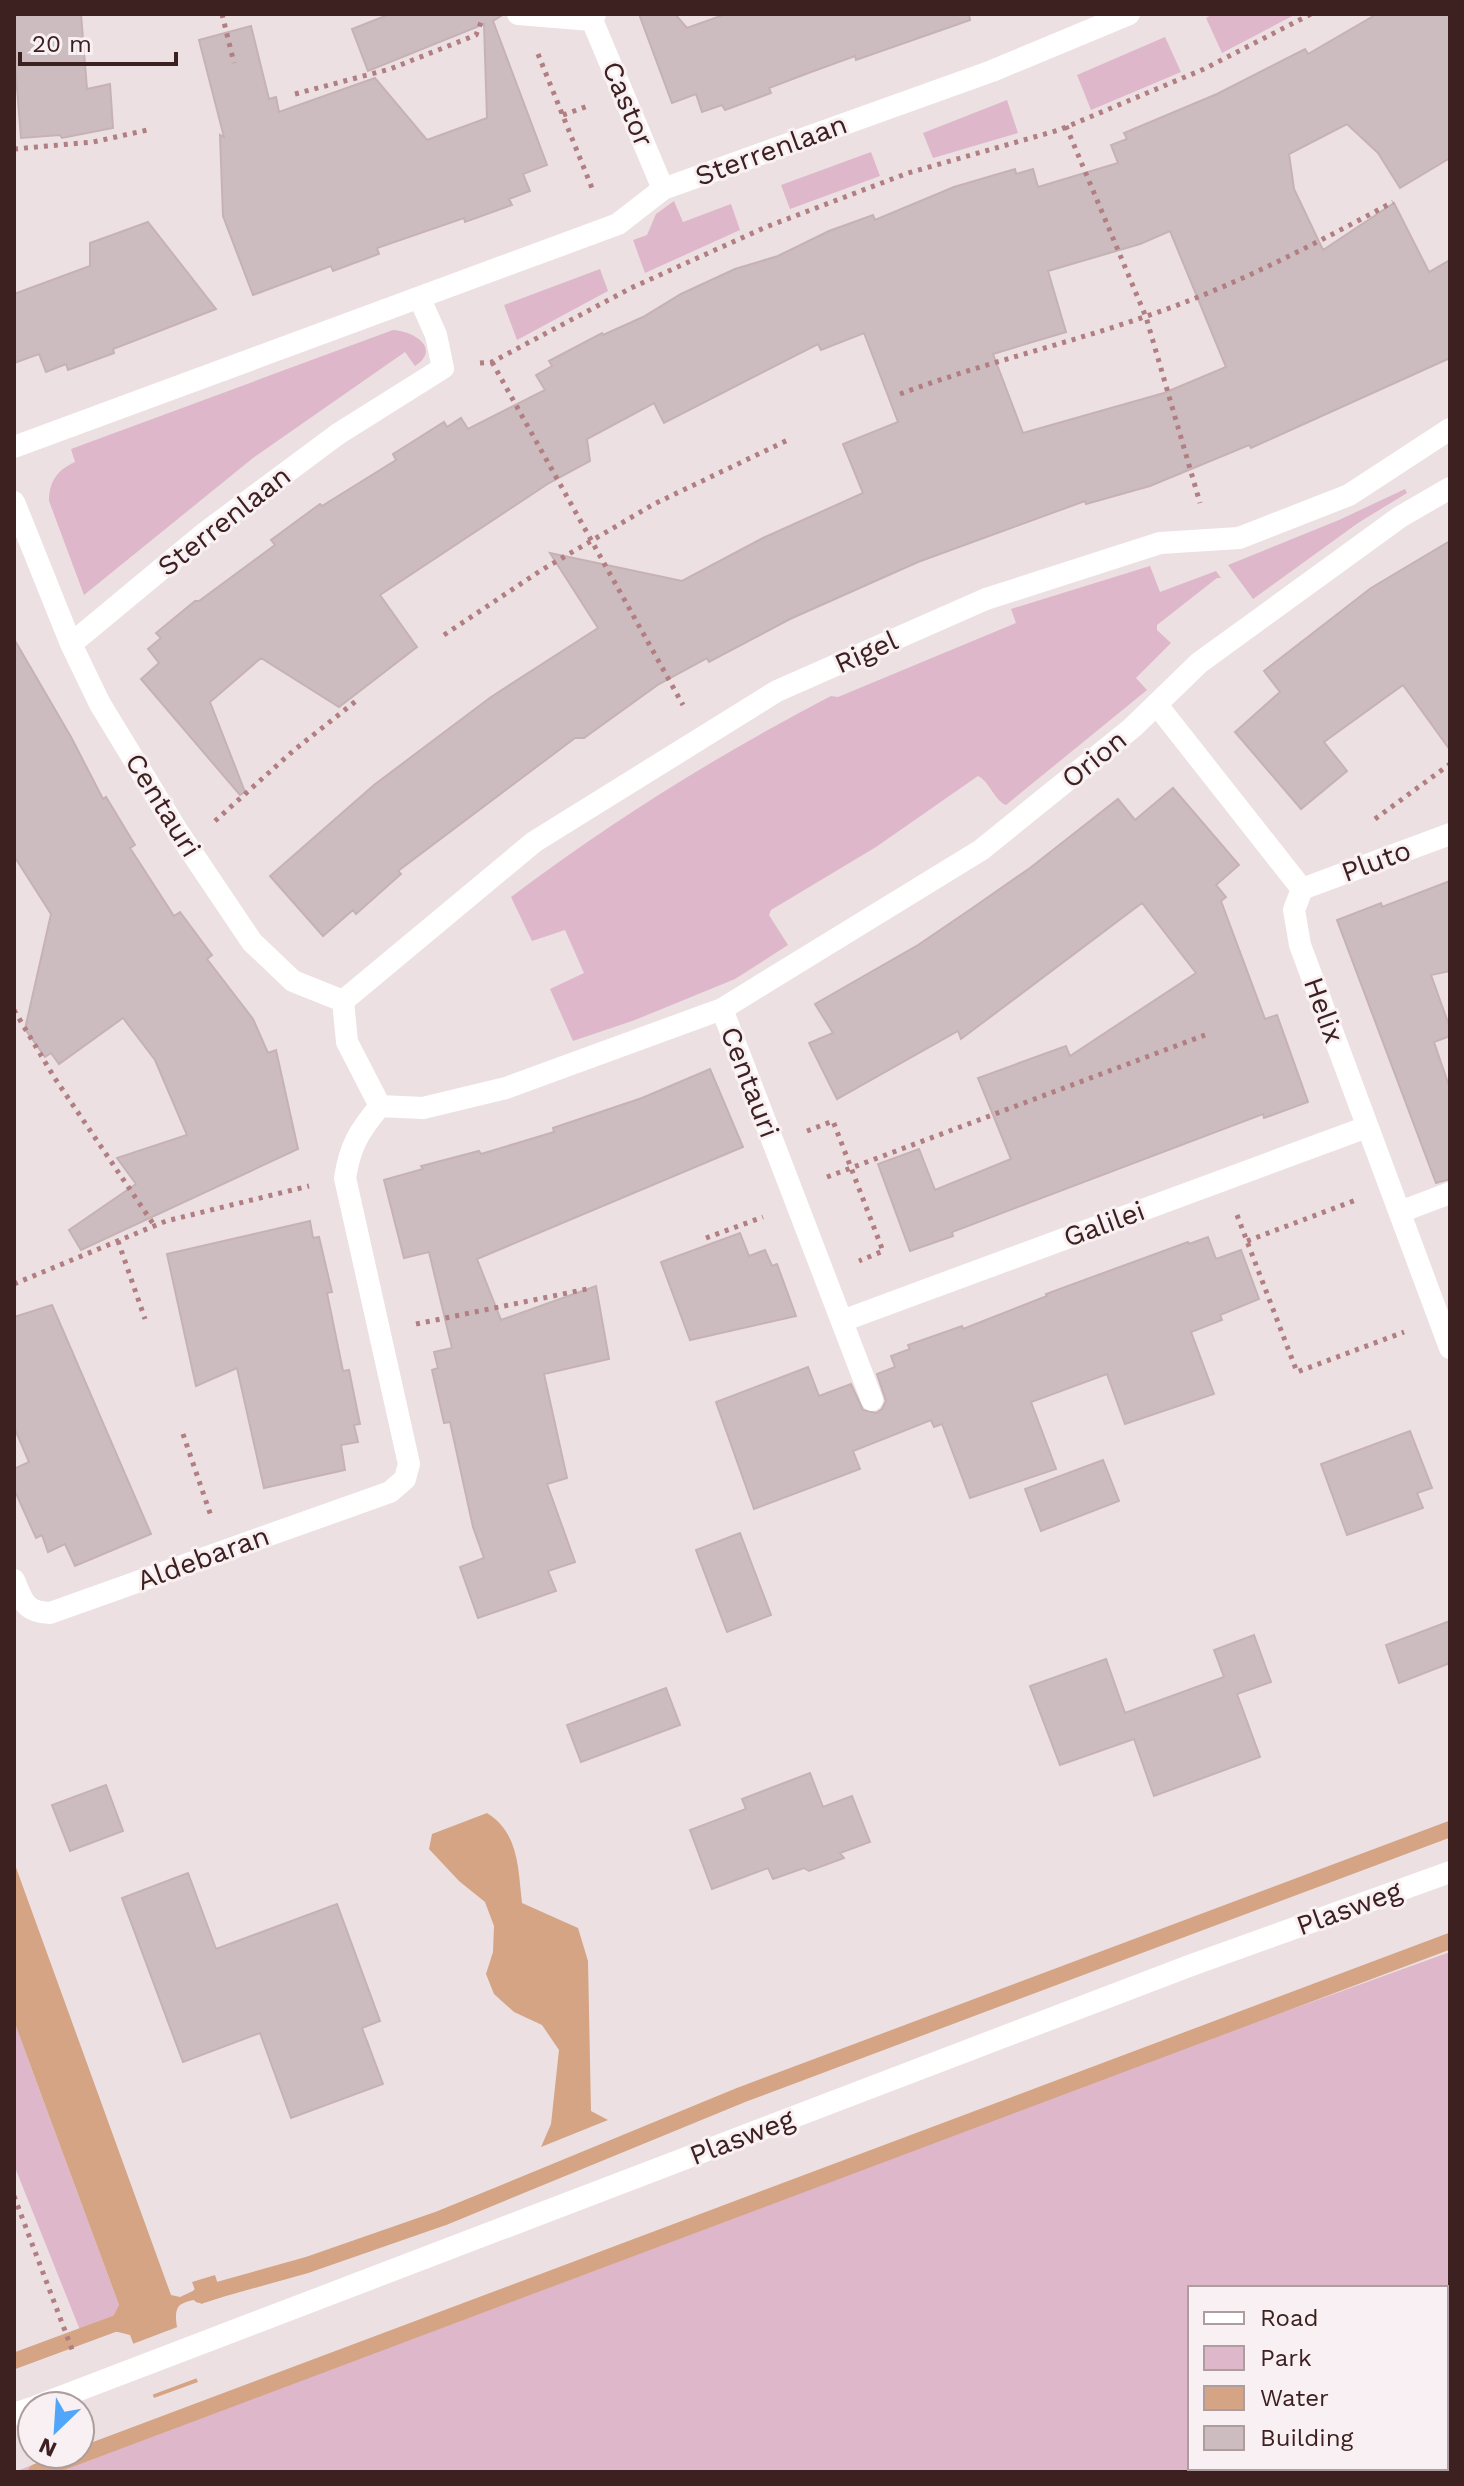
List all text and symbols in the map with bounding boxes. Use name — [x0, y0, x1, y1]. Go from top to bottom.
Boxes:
scale bar — [20, 16, 176, 66]
text: 20 m — [32, 30, 92, 58]
street label: Castor — [595, 56, 661, 152]
street label: Sterrenlaan — [690, 107, 852, 193]
street label: Sterrenlaan — [151, 459, 297, 583]
street label: Rigel — [829, 623, 903, 680]
street label: Orion — [1055, 723, 1133, 795]
street label: Centauri — [118, 747, 208, 863]
street label: Pluto — [1337, 833, 1415, 889]
street label: Helix — [1297, 973, 1351, 1047]
street label: Centauri — [714, 1022, 786, 1142]
street label: Galilei — [1059, 1194, 1149, 1254]
street label: Aldebaran — [132, 1519, 274, 1597]
street label: Plasweg — [1292, 1874, 1406, 1942]
street label: Plasweg — [685, 2102, 799, 2172]
legend — [1188, 2286, 1448, 2470]
text: Road — [1260, 2304, 1319, 2332]
text: Park — [1260, 2344, 1312, 2372]
text: Water — [1260, 2384, 1329, 2412]
north arrow — [16, 2390, 96, 2470]
text: Building — [1260, 2424, 1353, 2452]
text: N — [35, 2433, 60, 2462]

